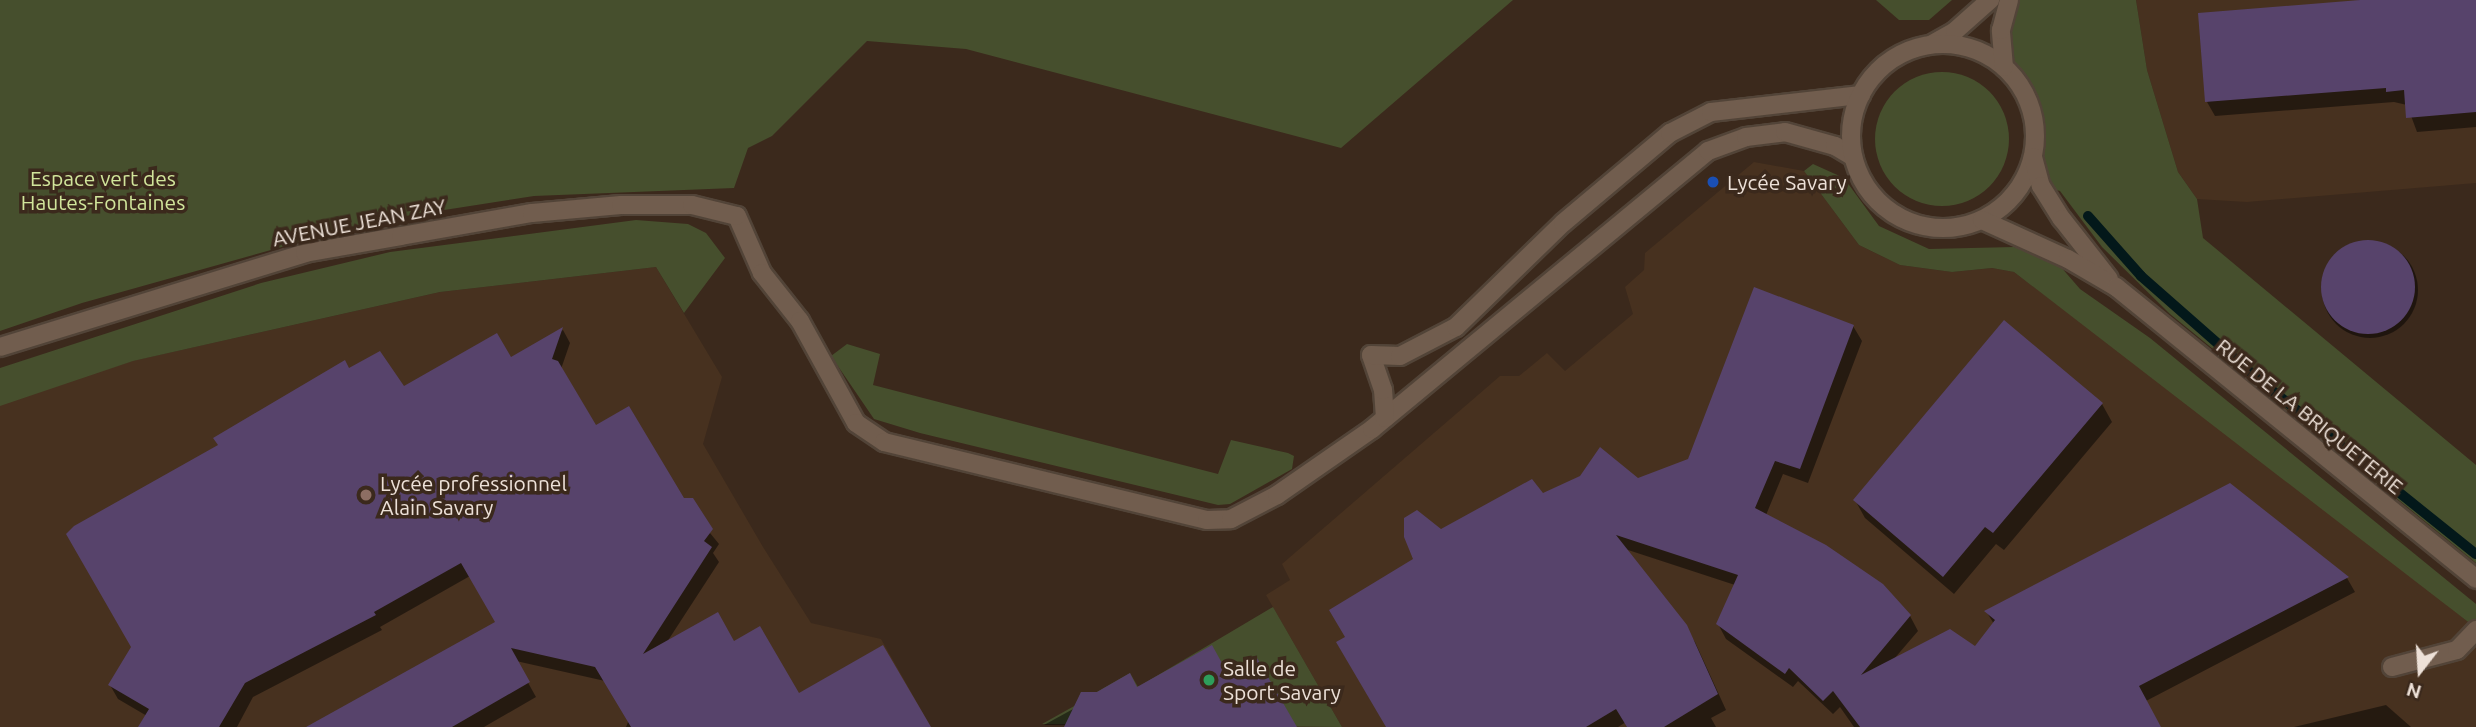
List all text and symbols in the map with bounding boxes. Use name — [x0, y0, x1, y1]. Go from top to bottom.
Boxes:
park label: Espace vert des Hautes-Fontaines — [21, 165, 185, 215]
place label: Lycée Savary — [1727, 169, 1847, 195]
marker: Lycée Savary — [1705, 174, 1721, 190]
street label: AVENUE JEAN ZAY — [270, 193, 448, 251]
street label: RUE DE LA BRIQUETERIE — [2211, 333, 2409, 499]
place label: Lycée professionnel Alain Savary — [380, 470, 567, 520]
marker: Lycée professionnel Alain Savary — [358, 487, 374, 503]
north arrow — [2385, 636, 2455, 706]
place label: Salle de Sport Savary — [1223, 655, 1341, 705]
marker: Salle de Sport Savary — [1201, 672, 1217, 688]
text: N — [2404, 678, 2424, 704]

